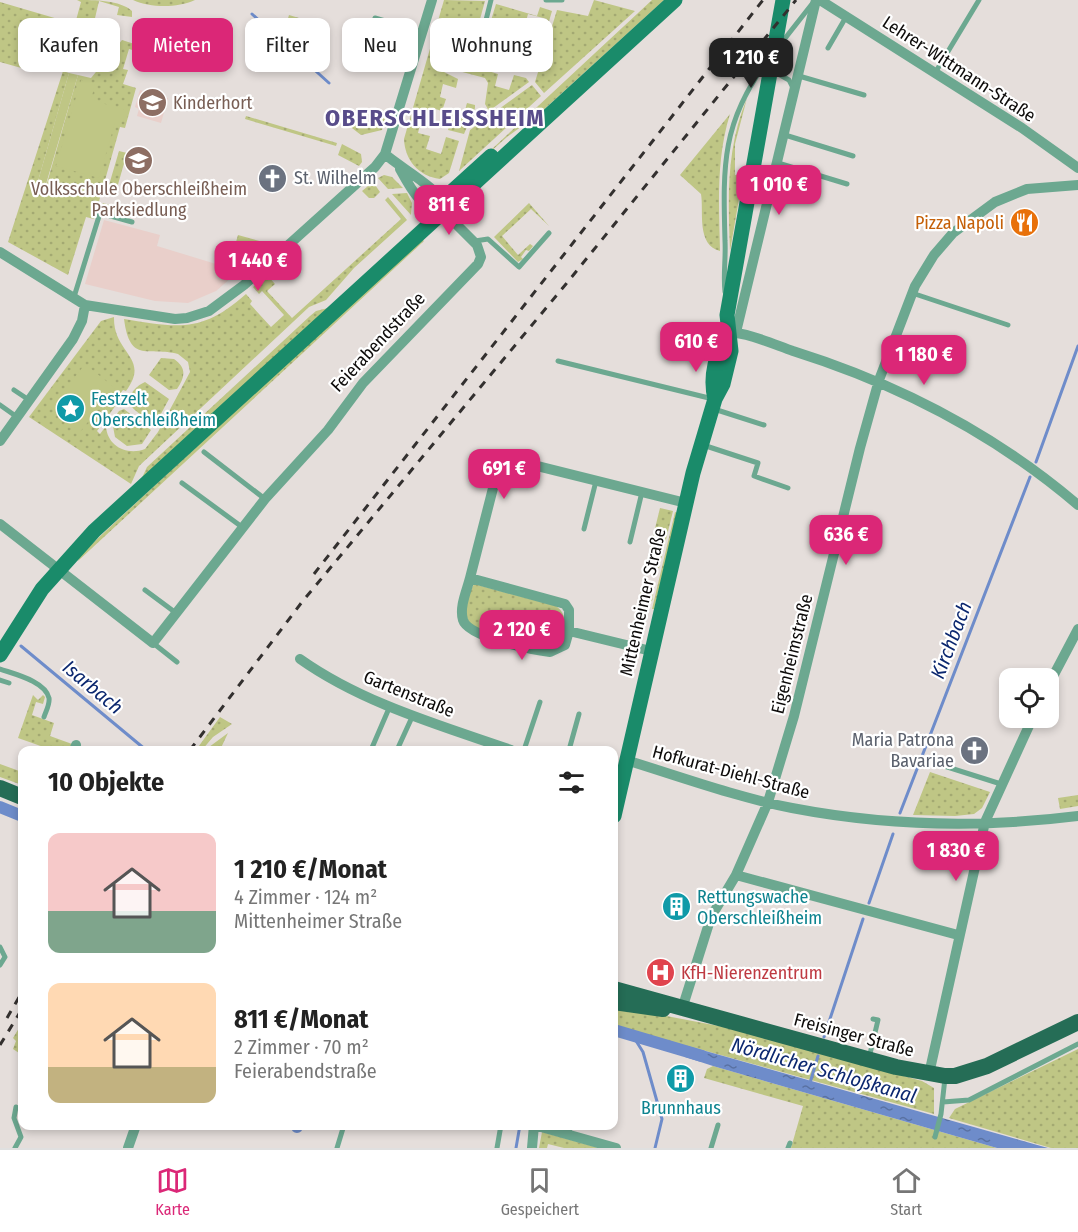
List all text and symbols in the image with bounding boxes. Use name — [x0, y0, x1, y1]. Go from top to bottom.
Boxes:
street label: Lehrer-Wittmann-Straße — [878, 11, 1040, 127]
chip: Kaufen — [18, 18, 120, 72]
chip: Mieten — [132, 18, 233, 72]
chip: Filter — [245, 18, 330, 72]
chip: Neu — [342, 18, 418, 72]
chip: Wohnung — [430, 18, 553, 72]
pin: 1 210 € — [696, 38, 806, 89]
text: 1 210 € — [723, 45, 779, 69]
school or university icon: Kinderhort — [136, 87, 168, 119]
place label: Kinderhort — [173, 92, 253, 114]
district label: OBERSCHLEISSHEIM — [325, 104, 545, 132]
school or university icon: Volksschule Oberschleißheim Parksiedlung — [123, 144, 155, 176]
church icon: St. Wilhelm — [257, 162, 289, 194]
pin: 1 010 € — [724, 165, 834, 216]
place label: St. Wilhelm — [294, 167, 377, 189]
text: 1 010 € — [750, 172, 808, 196]
place label: Volksschule Oberschleißheim Parksiedlung — [31, 178, 247, 221]
pin: 811 € — [407, 185, 491, 236]
text: 811 € — [428, 192, 470, 216]
restaurant icon: Pizza Napoli — [1009, 207, 1041, 239]
place label: Pizza Napoli — [915, 212, 1004, 234]
pin: 1 440 € — [203, 241, 313, 292]
text: 1 440 € — [229, 248, 287, 272]
street label: Feierabendstraße — [326, 287, 430, 396]
pin: 610 € — [654, 322, 738, 373]
text: 610 € — [674, 329, 718, 353]
pin: 1 180 € — [869, 335, 979, 386]
text: 1 180 € — [895, 342, 953, 366]
place label: Festzelt Oberschleißheim — [91, 388, 216, 431]
place icon: Festzelt Oberschleißheim — [54, 393, 86, 425]
pin: 691 € — [462, 449, 546, 500]
text: 691 € — [482, 456, 526, 480]
pin: 636 € — [804, 515, 888, 566]
text: 636 € — [823, 522, 869, 546]
street label: Mittenheimer Straße — [615, 526, 671, 678]
street label: Eigenheimstraße — [766, 592, 818, 716]
water label: Kirchbach — [925, 598, 977, 682]
pin: 2 120 € — [467, 610, 577, 661]
text: 2 120 € — [494, 617, 550, 641]
water label: Isarbach — [58, 655, 128, 719]
street label: Gartenstraße — [360, 666, 458, 722]
map controls — [999, 668, 1059, 728]
button: locate — [999, 668, 1059, 728]
place label: Maria Patrona Bavariae — [852, 729, 954, 772]
church icon: Maria Patrona Bavariae — [959, 734, 991, 766]
street label: Hofkurat-Diehl-Straße — [650, 740, 812, 804]
icon: filters — [555, 766, 588, 799]
text: 10 Objekte — [48, 767, 164, 798]
pin: 1 830 € — [901, 831, 1011, 882]
text: 1 830 € — [927, 838, 985, 862]
text: 1 210 €/Monat — [234, 854, 387, 885]
icon: home — [96, 857, 168, 929]
text: 4 Zimmer · 124 m² — [234, 885, 377, 909]
place label: Rettungswache Oberschleißheim — [697, 886, 822, 929]
building icon: Rettungswache Oberschleißheim — [660, 891, 692, 923]
text: Mittenheimer Straße — [234, 909, 402, 933]
hospital icon: KfH-Nierenzentrum — [644, 957, 676, 989]
place label: KfH-Nierenzentrum — [681, 962, 823, 984]
text: 811 €/Monat — [234, 1004, 368, 1035]
icon: home — [96, 1007, 168, 1079]
street label: Freisinger Straße — [791, 1008, 917, 1062]
water label: Nördlicher Schloßkanal — [729, 1032, 919, 1108]
text: 2 Zimmer · 70 m² — [234, 1035, 369, 1059]
text: Feierabendstraße — [234, 1059, 377, 1083]
building icon: Brunnhaus — [665, 1063, 697, 1095]
place label: Brunnhaus — [641, 1097, 721, 1119]
tab: Karte — [155, 1164, 190, 1219]
tab: Gespeichert — [501, 1164, 579, 1219]
tab: Start — [890, 1164, 923, 1219]

